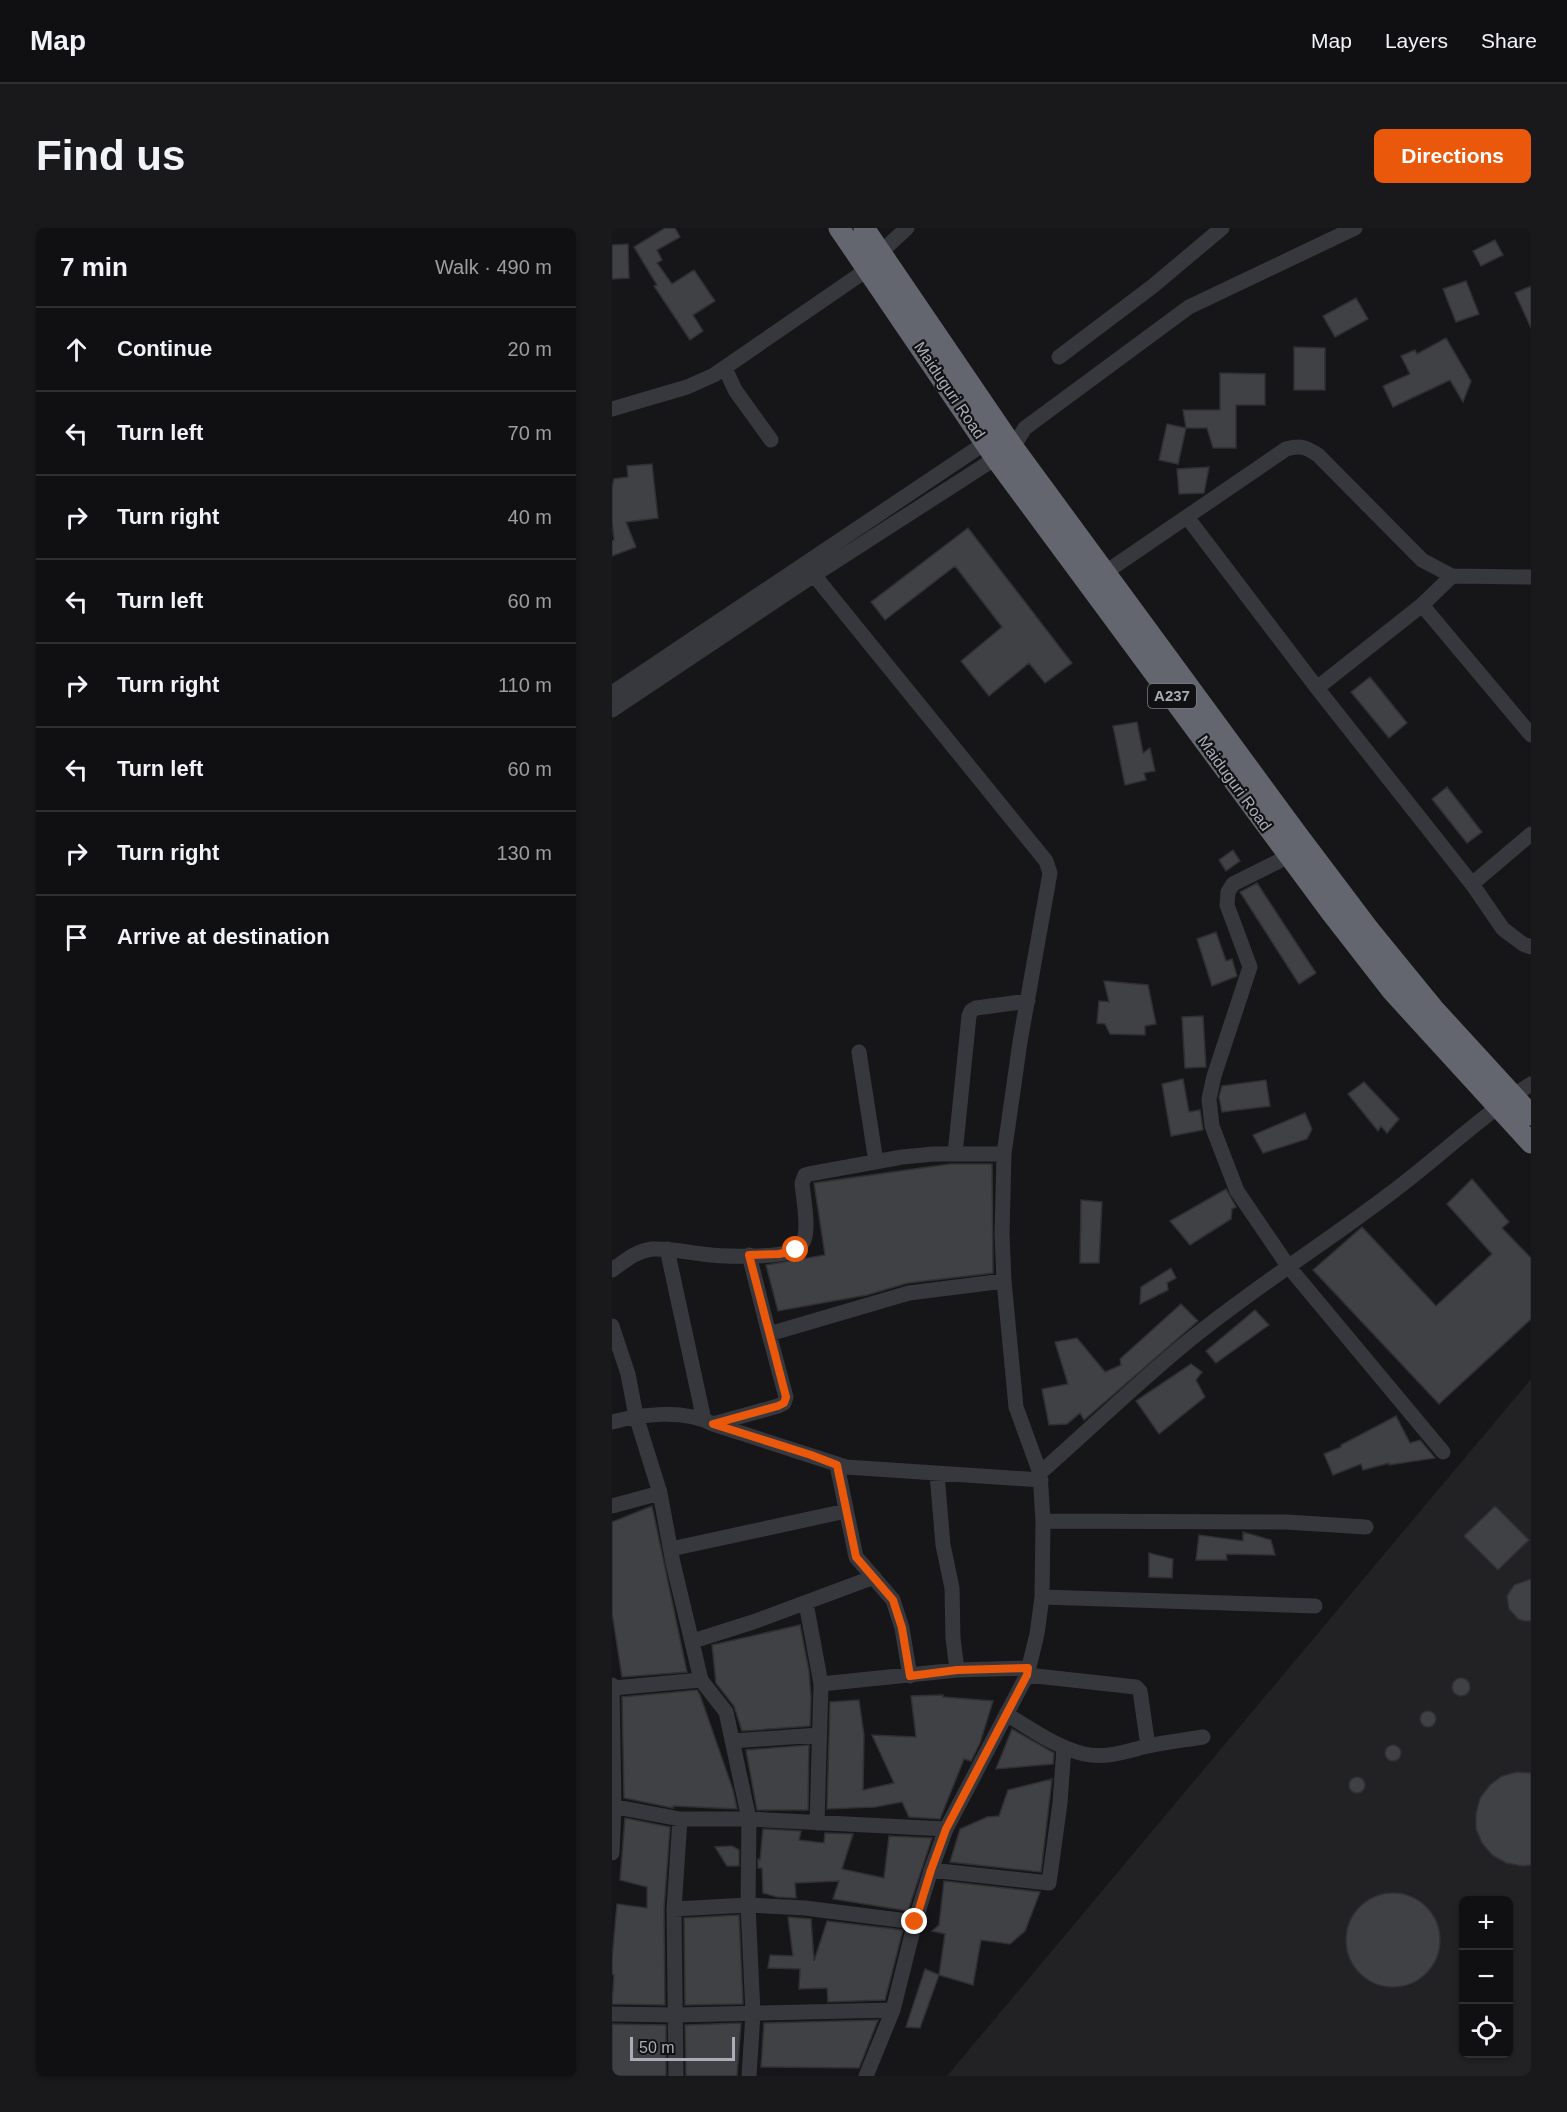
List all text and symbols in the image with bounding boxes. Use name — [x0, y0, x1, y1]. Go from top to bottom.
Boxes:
text: Map — [30, 25, 86, 56]
text: Map — [1311, 29, 1352, 52]
text: Layers — [1385, 29, 1448, 52]
text: Share — [1481, 29, 1537, 52]
button: Directions — [1374, 129, 1531, 183]
text: Find us — [36, 132, 185, 179]
text: 7 min — [60, 252, 128, 282]
text: Walk · 490 m — [435, 256, 552, 278]
icon: ahead — [60, 333, 93, 366]
text: Continue — [117, 336, 212, 361]
text: 20 m — [508, 338, 552, 360]
street label: Maiduguri Road — [911, 339, 988, 442]
icon: left — [60, 417, 93, 450]
text: Turn left — [117, 420, 203, 445]
text: 70 m — [508, 422, 552, 444]
icon: right — [60, 501, 93, 534]
text: Turn right — [117, 504, 219, 529]
text: 40 m — [508, 506, 552, 528]
icon: left — [60, 585, 93, 618]
text: Turn left — [117, 588, 203, 613]
text: 60 m — [508, 590, 552, 612]
icon: right — [60, 669, 93, 702]
text: Turn right — [117, 672, 219, 697]
text: 110 m — [498, 674, 552, 696]
road number: A237 — [1148, 684, 1196, 708]
street label: Maiduguri Road — [1195, 733, 1275, 834]
icon: left — [60, 753, 93, 786]
text: Turn left — [117, 756, 203, 781]
text: 60 m — [508, 758, 552, 780]
icon: right — [60, 837, 93, 870]
text: Turn right — [117, 840, 219, 865]
text: 130 m — [496, 842, 552, 864]
icon: arrive — [60, 921, 93, 954]
text: Arrive at destination — [117, 924, 330, 949]
route start — [782, 1236, 808, 1262]
map controls — [1459, 1896, 1513, 2058]
button: + — [1459, 1896, 1513, 1950]
route end — [901, 1908, 927, 1934]
button: − — [1459, 1950, 1513, 2004]
button: locate — [1459, 2004, 1513, 2058]
scale bar — [630, 2034, 735, 2062]
text: 50 m — [639, 2039, 675, 2056]

